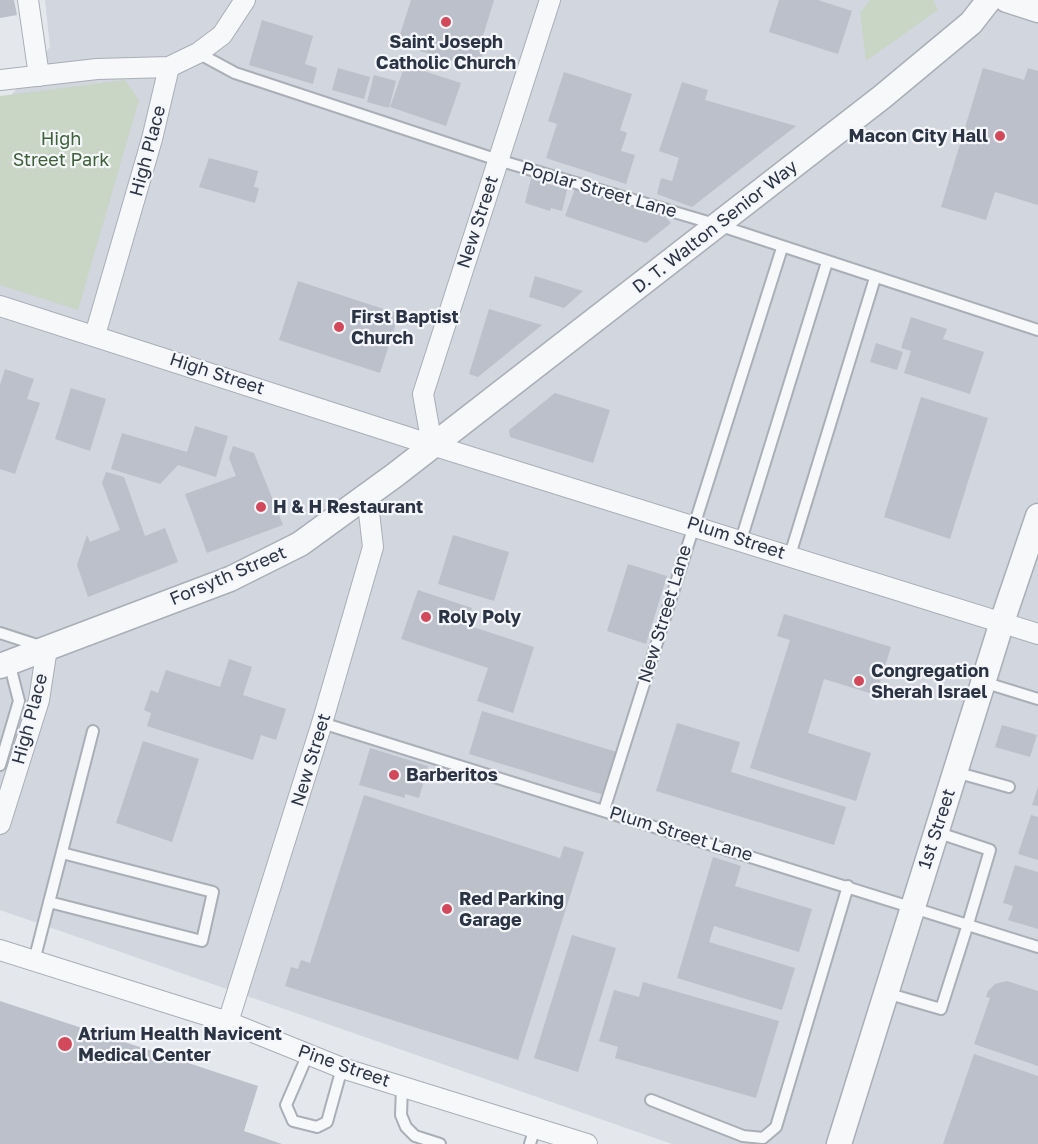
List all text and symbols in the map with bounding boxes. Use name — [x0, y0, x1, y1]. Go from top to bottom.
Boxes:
marker: Saint Joseph Catholic Church — [439, 15, 453, 29]
place label: Saint Joseph Catholic Church — [376, 31, 516, 74]
street label: High Place — [126, 103, 170, 199]
place label: Macon City Hall — [848, 125, 988, 147]
park label: High Street Park — [13, 128, 109, 170]
marker: Macon City Hall — [993, 129, 1007, 143]
street label: D. T. Walton Senior Way — [628, 156, 802, 298]
street label: Poplar Street Lane — [519, 157, 679, 223]
street label: New Street — [453, 173, 503, 271]
place label: First Baptist Church — [351, 306, 459, 348]
marker: First Baptist Church — [332, 320, 346, 334]
street label: High Street — [167, 349, 267, 399]
place label: H & H Restaurant — [273, 496, 423, 518]
marker: H & H Restaurant — [254, 500, 268, 514]
street label: Plum Street — [684, 512, 788, 564]
street label: Forsyth Street — [166, 542, 290, 610]
street label: New Street Lane — [634, 543, 696, 685]
place label: Roly Poly — [438, 606, 521, 628]
marker: Roly Poly — [419, 610, 433, 624]
place label: Congregation Sherah Israel — [871, 660, 989, 702]
street label: High Place — [8, 671, 52, 767]
marker: Congregation Sherah Israel — [852, 674, 866, 688]
street label: New Street — [287, 711, 335, 809]
place label: Barberitos — [406, 764, 498, 786]
marker: Barberitos — [387, 768, 401, 782]
street label: 1st Street — [914, 786, 960, 872]
street label: Plum Street Lane — [607, 802, 755, 866]
place label: Red Parking Garage — [459, 888, 564, 930]
marker: Red Parking Garage — [440, 902, 454, 916]
place label: Atrium Health Navicent Medical Center — [78, 1023, 282, 1066]
marker: Atrium Health Navicent Medical Center — [56, 1035, 74, 1053]
street label: Pine Street — [295, 1040, 393, 1092]

